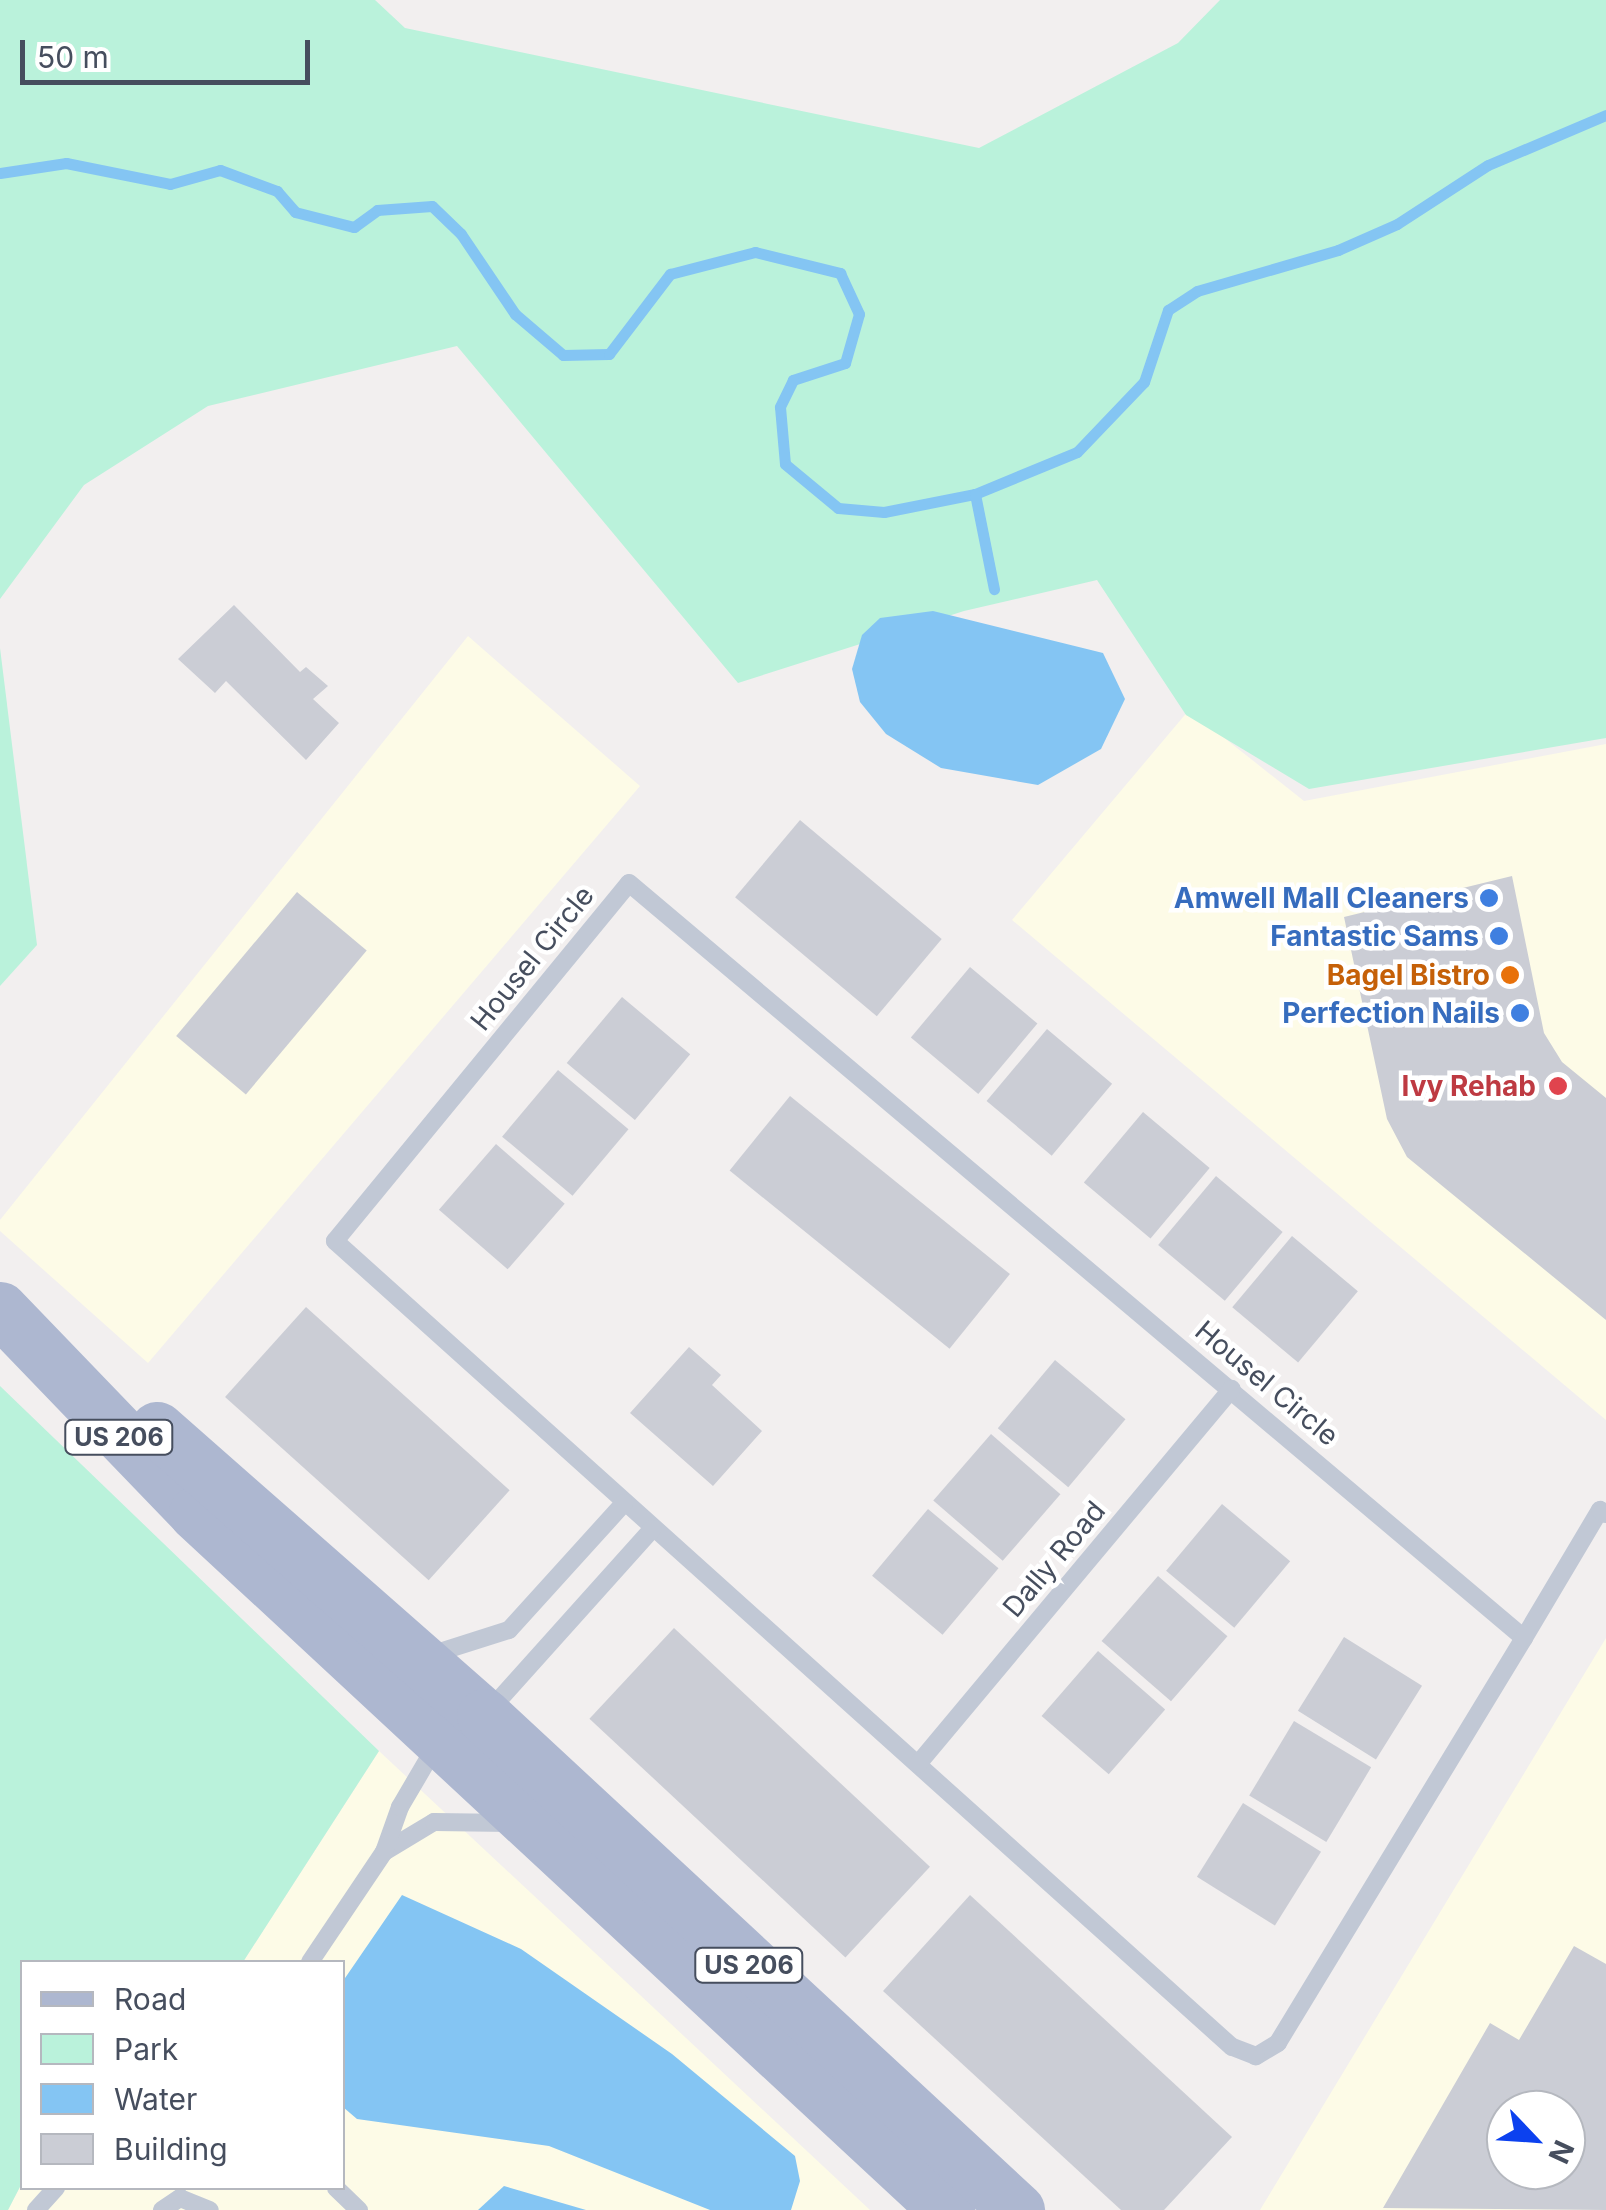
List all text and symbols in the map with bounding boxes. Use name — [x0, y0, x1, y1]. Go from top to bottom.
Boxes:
scale bar — [25, 20, 315, 82]
text: 50 m — [37, 39, 109, 75]
street label: Housel Circle — [463, 879, 601, 1037]
place label: Amwell Mall Cleaners — [1174, 881, 1469, 915]
marker: Amwell Mall Cleaners — [1478, 887, 1500, 909]
place label: Fantastic Sams — [1270, 919, 1479, 953]
marker: Fantastic Sams — [1488, 925, 1510, 947]
place label: Bagel Bistro — [1327, 958, 1490, 992]
marker: Bagel Bistro — [1499, 964, 1521, 986]
place label: Perfection Nails — [1282, 996, 1500, 1030]
marker: Perfection Nails — [1509, 1002, 1531, 1024]
place label: Ivy Rehab — [1402, 1069, 1536, 1103]
marker: Ivy Rehab — [1545, 1073, 1571, 1099]
street label: Housel Circle — [1189, 1313, 1345, 1453]
road number: US 206 — [64, 1417, 174, 1457]
street label: Dally Road — [996, 1494, 1112, 1624]
road number: US 206 — [694, 1945, 804, 1985]
legend — [20, 1960, 345, 2190]
text: Road — [114, 1981, 186, 2017]
text: Park — [114, 2031, 178, 2067]
text: Water — [114, 2081, 197, 2117]
north arrow — [1486, 2090, 1586, 2190]
text: Building — [114, 2131, 228, 2167]
text: N — [1541, 2135, 1581, 2169]

